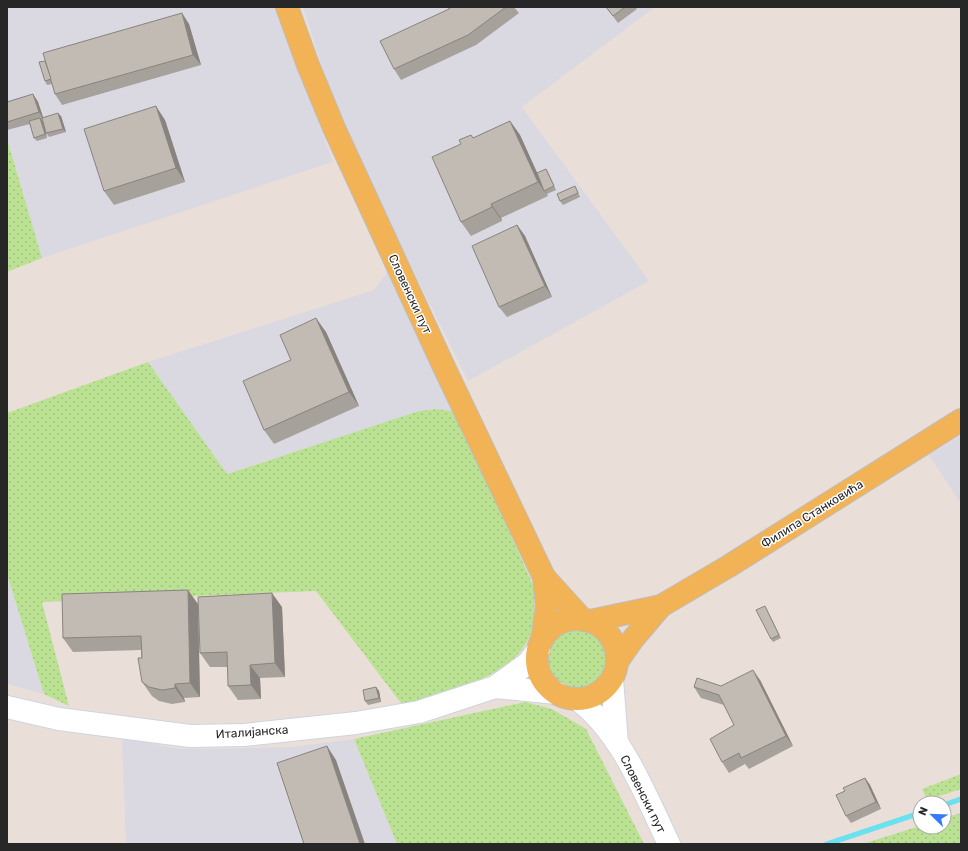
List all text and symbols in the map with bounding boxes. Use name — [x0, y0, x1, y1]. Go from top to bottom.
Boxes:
street label: Словенски пут — [386, 252, 434, 336]
street label: Филипа Станковића — [758, 477, 866, 551]
street label: Италијанска — [215, 722, 289, 742]
street label: Словенски пут — [617, 753, 669, 835]
north arrow — [912, 795, 952, 835]
text: N — [916, 805, 931, 817]

